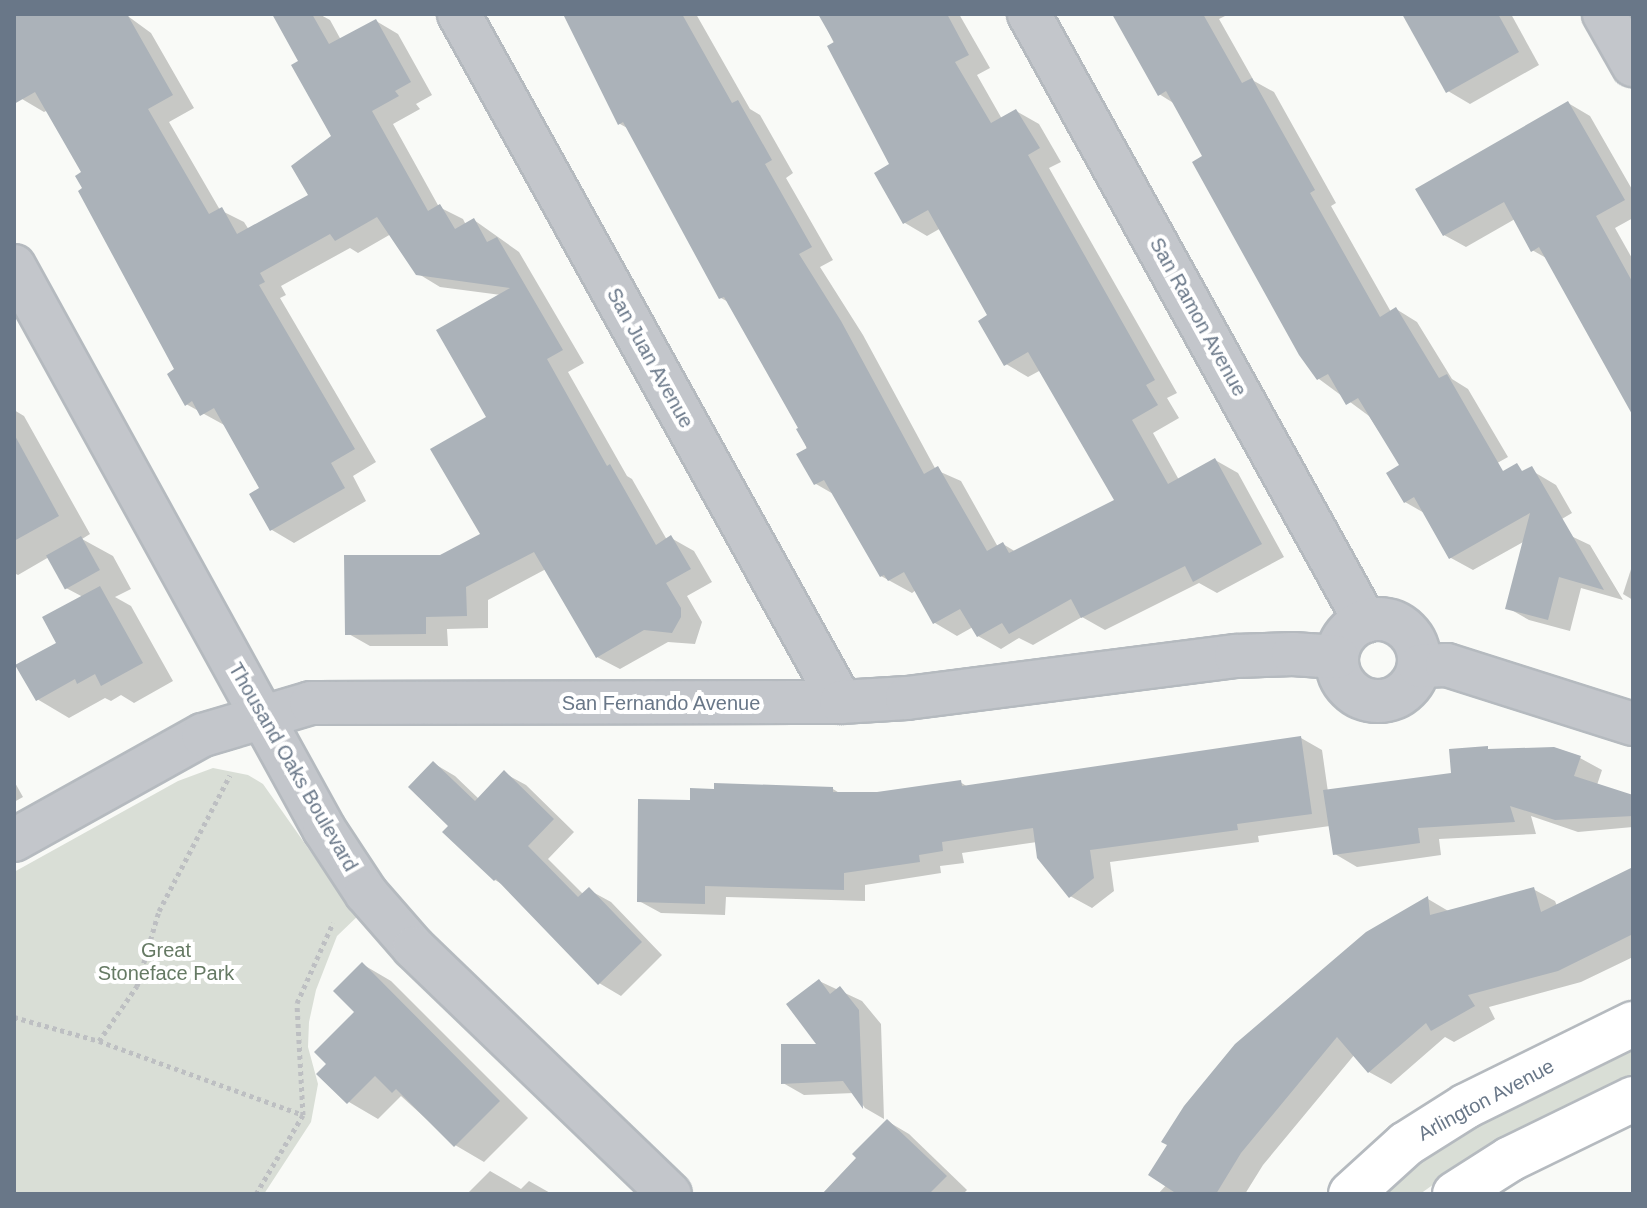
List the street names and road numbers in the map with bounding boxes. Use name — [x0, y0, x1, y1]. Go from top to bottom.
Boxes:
street label: San Ramon Avenue — [1144, 233, 1252, 401]
street label: San Juan Avenue — [601, 283, 699, 433]
street label: Thousand Oaks Boulevard — [223, 658, 363, 876]
street label: San Fernando Avenue — [561, 691, 761, 715]
street label: Arlington Avenue — [1413, 1054, 1559, 1146]

